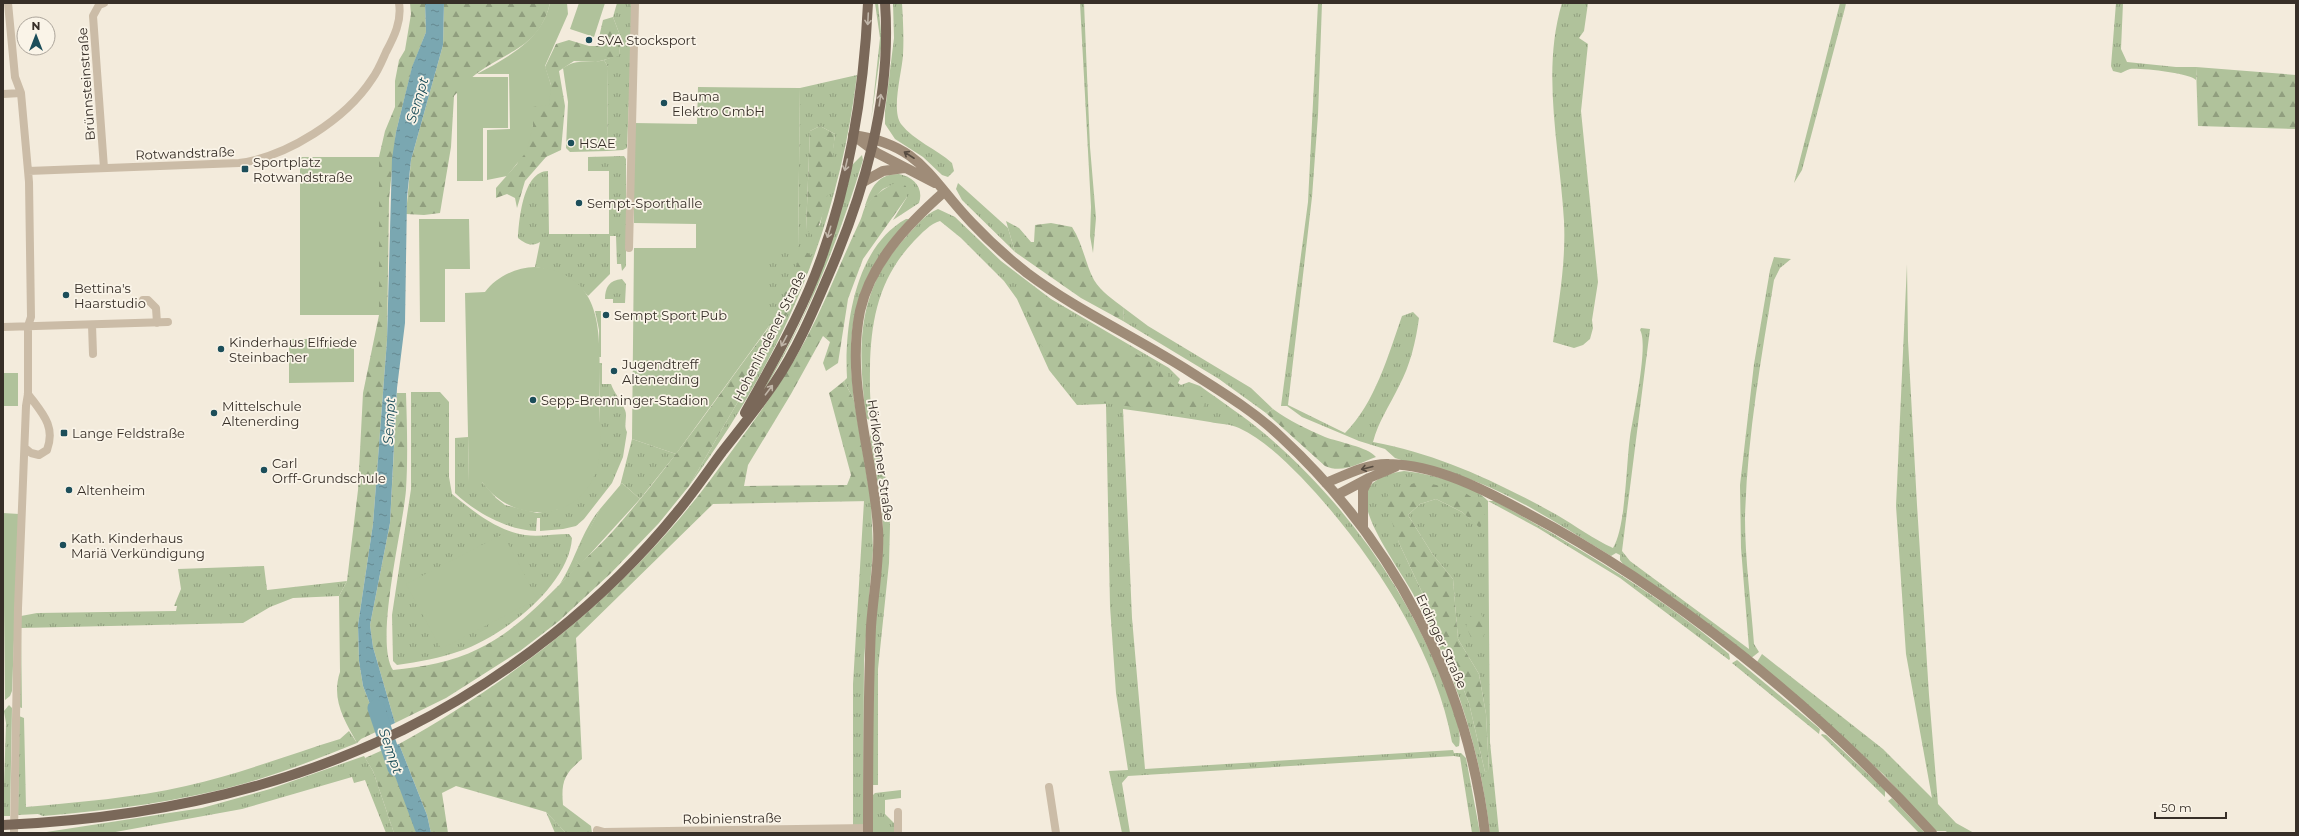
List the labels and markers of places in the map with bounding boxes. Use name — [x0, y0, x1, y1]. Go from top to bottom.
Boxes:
place label: SVA Stocksport — [597, 32, 696, 48]
marker: SVA Stocksport — [584, 35, 594, 45]
place label: Bauma Elektro GmbH — [672, 88, 765, 119]
marker: Bauma Elektro GmbH — [659, 98, 669, 108]
place label: HSAE — [579, 135, 616, 151]
marker: HSAE — [566, 138, 576, 148]
place label: Sportplatz Rotwandstraße — [253, 154, 353, 185]
marker: Sportplatz Rotwandstraße — [240, 164, 250, 174]
place label: Sempt-Sporthalle — [587, 195, 702, 211]
marker: Sempt-Sporthalle — [574, 198, 584, 208]
place label: Bettina's Haarstudio — [74, 280, 146, 311]
marker: Bettina's Haarstudio — [61, 290, 71, 300]
place label: Sempt Sport Pub — [614, 307, 727, 323]
marker: Sempt Sport Pub — [601, 310, 611, 320]
place label: Kinderhaus Elfriede Steinbacher — [229, 334, 357, 365]
marker: Kinderhaus Elfriede Steinbacher — [216, 344, 226, 354]
place label: Jugendtreff Altenerding — [621, 356, 699, 387]
marker: Jugendtreff Altenerding — [609, 366, 619, 376]
place label: Sepp-Brenninger-Stadion — [541, 392, 709, 408]
marker: Sepp-Brenninger-Stadion — [528, 395, 538, 405]
place label: Mittelschule Altenerding — [222, 398, 302, 429]
marker: Mittelschule Altenerding — [209, 408, 219, 418]
place label: Lange Feldstraße — [72, 425, 185, 441]
marker: Lange Feldstraße — [59, 428, 69, 438]
place label: Carl Orff-Grundschule — [272, 455, 386, 486]
marker: Carl Orff-Grundschule — [259, 465, 269, 475]
place label: Altenheim — [77, 482, 145, 498]
marker: Altenheim — [64, 485, 74, 495]
place label: Kath. Kinderhaus Mariä Verkündigung — [71, 530, 205, 561]
marker: Kath. Kinderhaus Mariä Verkündigung — [58, 540, 68, 550]

